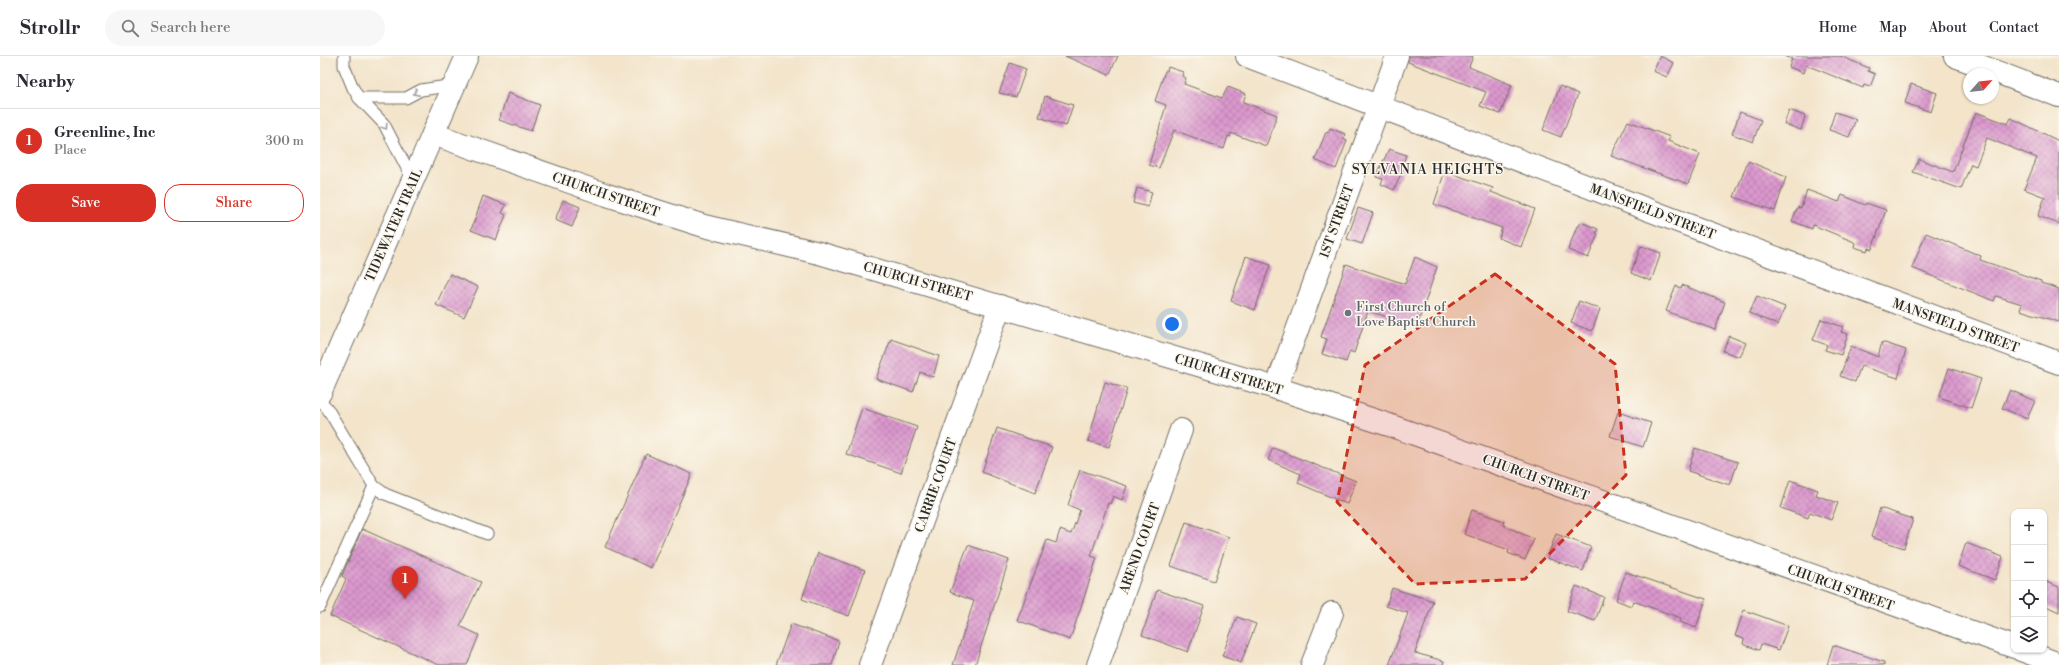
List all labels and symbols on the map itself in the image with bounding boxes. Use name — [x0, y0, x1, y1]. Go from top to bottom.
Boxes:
north arrow — [1963, 68, 1999, 104]
one-way arrow — [413, 88, 421, 96]
one-way arrow — [380, 123, 388, 130]
district label: SYLVANIA HEIGHTS — [1352, 161, 1504, 179]
street label: TIDEWATER TRAIL — [362, 166, 426, 284]
street label: CHURCH STREET — [550, 169, 661, 221]
street label: MANSFIELD STREET — [1587, 180, 1718, 243]
street label: 1ST STREET — [1316, 182, 1358, 260]
street label: CHURCH STREET — [861, 259, 974, 305]
street label: MANSFIELD STREET — [1890, 296, 2021, 356]
place label: First Church of Love Baptist Church — [1356, 299, 1476, 330]
marker: First Church of Love Baptist Church — [1343, 308, 1353, 318]
your location — [1162, 314, 1182, 334]
street label: CHURCH STREET — [1173, 351, 1285, 399]
street label: CARRIE COURT — [911, 436, 960, 535]
street label: CHURCH STREET — [1480, 451, 1591, 505]
street label: AREND COURT — [1116, 500, 1164, 597]
street label: CHURCH STREET — [1785, 561, 1896, 615]
pin: 1 — [392, 566, 418, 599]

